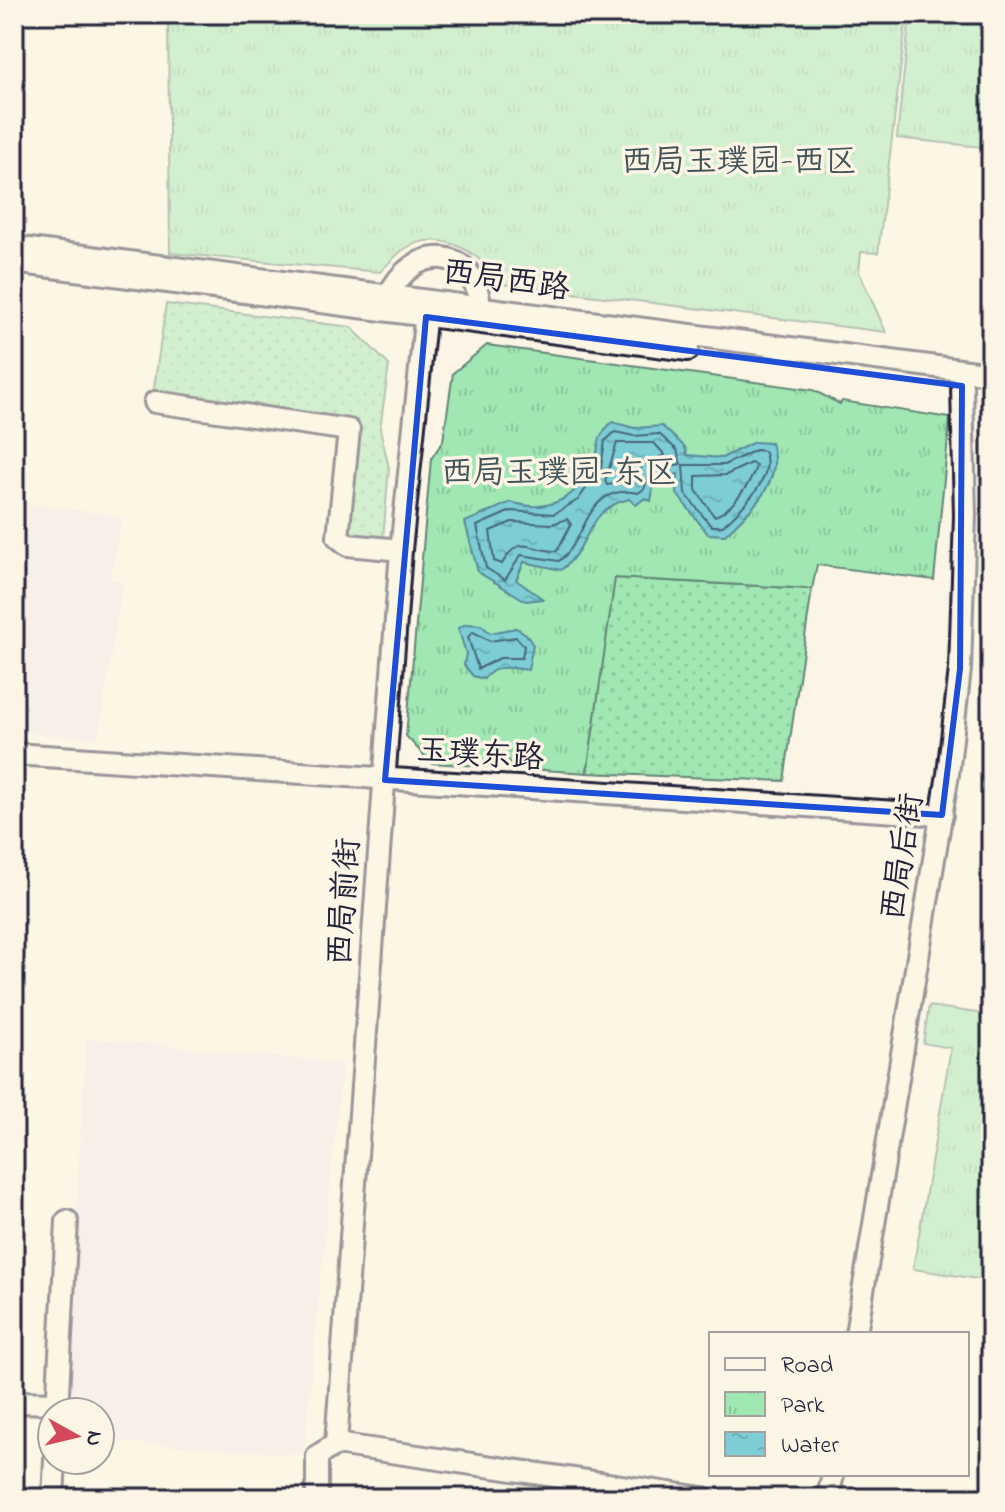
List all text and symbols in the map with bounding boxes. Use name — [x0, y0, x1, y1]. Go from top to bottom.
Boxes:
park label: 西局玉璞园-西区 — [621, 140, 857, 187]
street label: 西局西路 — [439, 250, 573, 314]
park label: 西局玉璞园-东区 — [441, 451, 677, 498]
street label: 玉璞东路 — [415, 728, 545, 784]
street label: 西局后街 — [871, 790, 937, 924]
street label: 西局前街 — [318, 837, 374, 967]
legend — [709, 1332, 969, 1476]
text: Road — [781, 1349, 834, 1384]
text: Park — [781, 1389, 825, 1424]
north arrow — [36, 1396, 116, 1476]
text: N — [76, 1429, 110, 1448]
text: Water — [781, 1429, 839, 1464]

